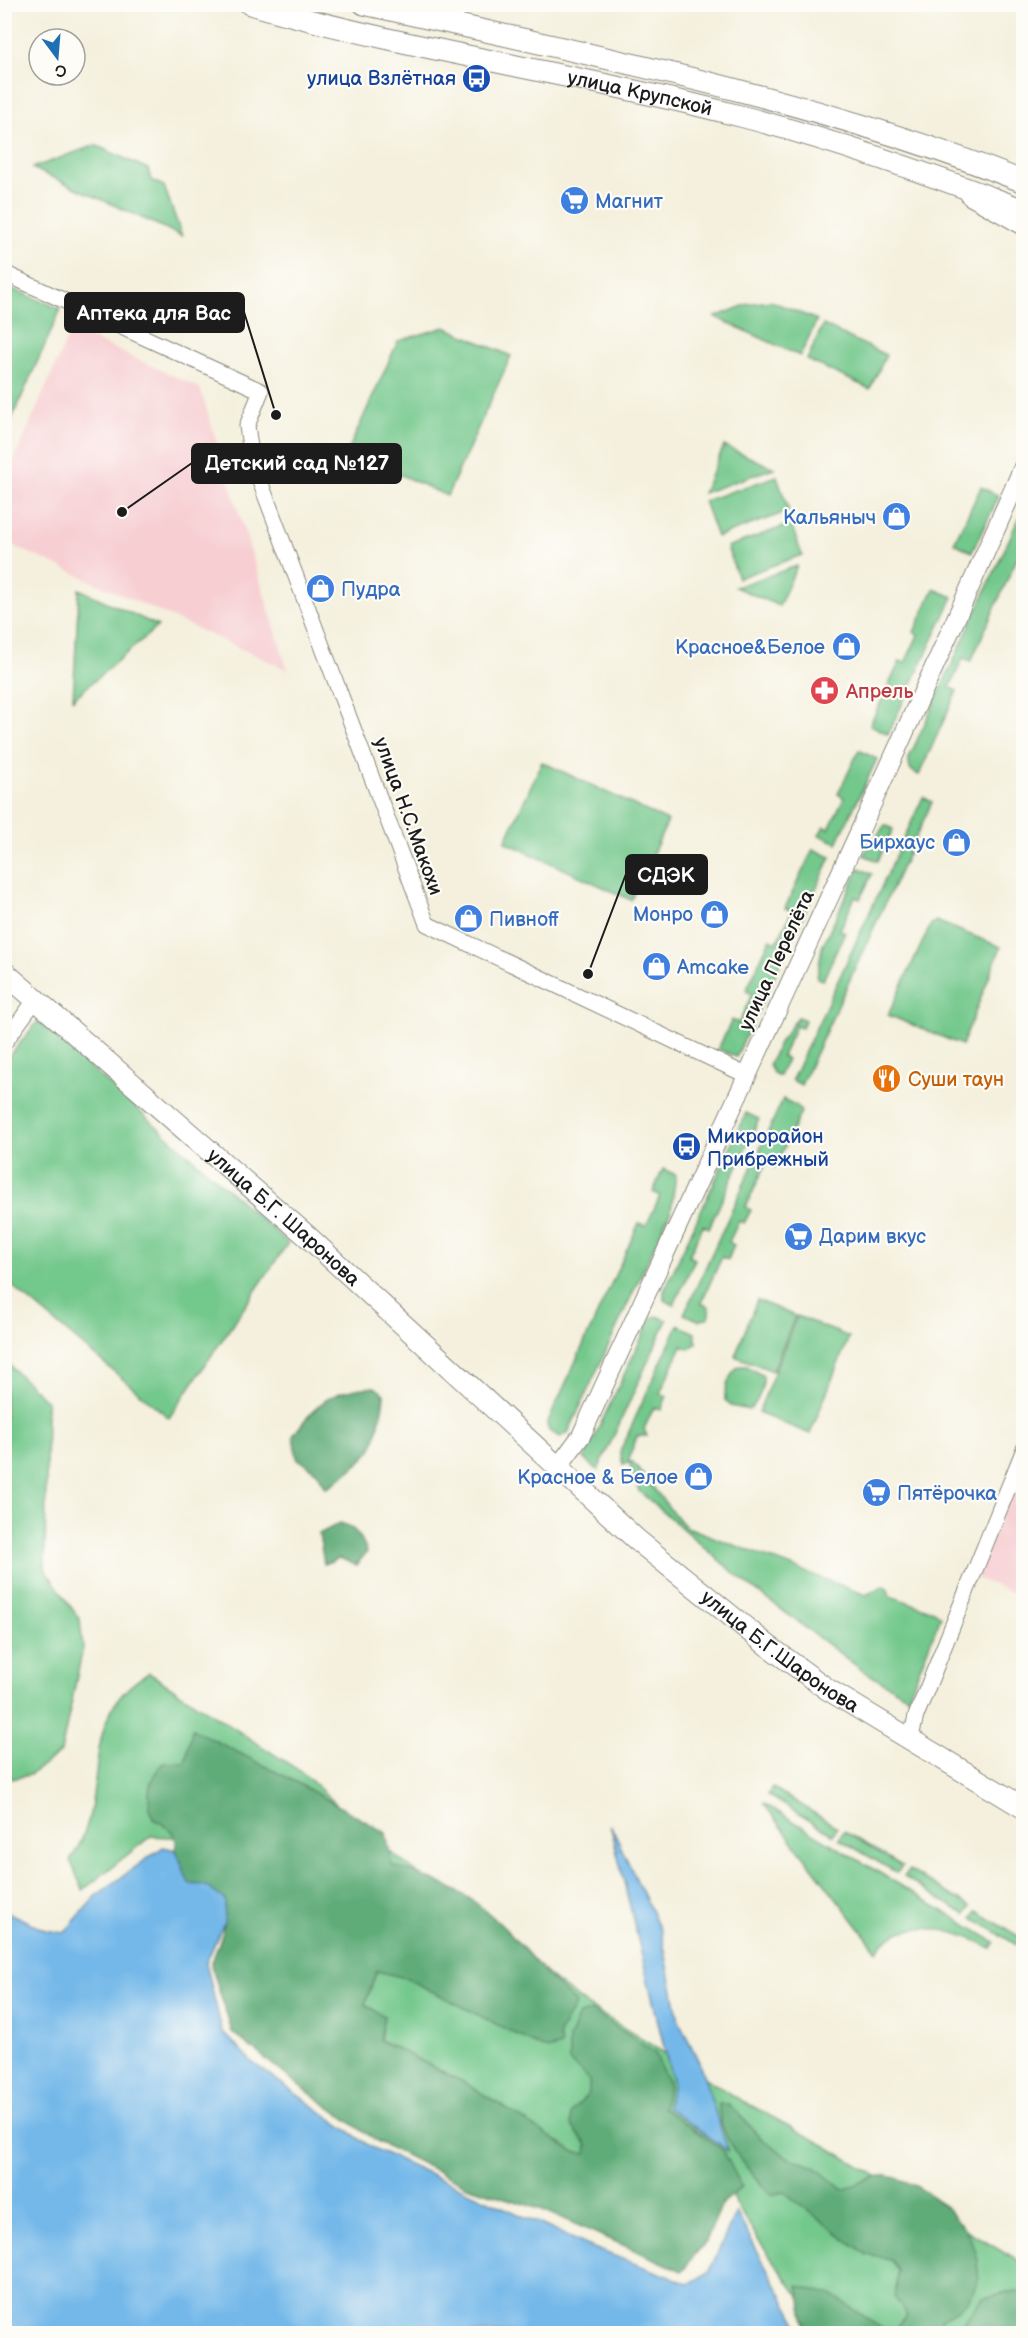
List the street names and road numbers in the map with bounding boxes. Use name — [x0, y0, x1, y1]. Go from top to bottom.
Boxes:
street label: улица Крупской — [565, 66, 715, 121]
street label: улица Н.С.Макохи — [368, 734, 448, 899]
street label: улица Перелёта — [734, 886, 820, 1035]
street label: улица Б.Г. Шаронова — [202, 1144, 365, 1292]
street label: улица Б.Г.Шаронова — [696, 1586, 863, 1718]

